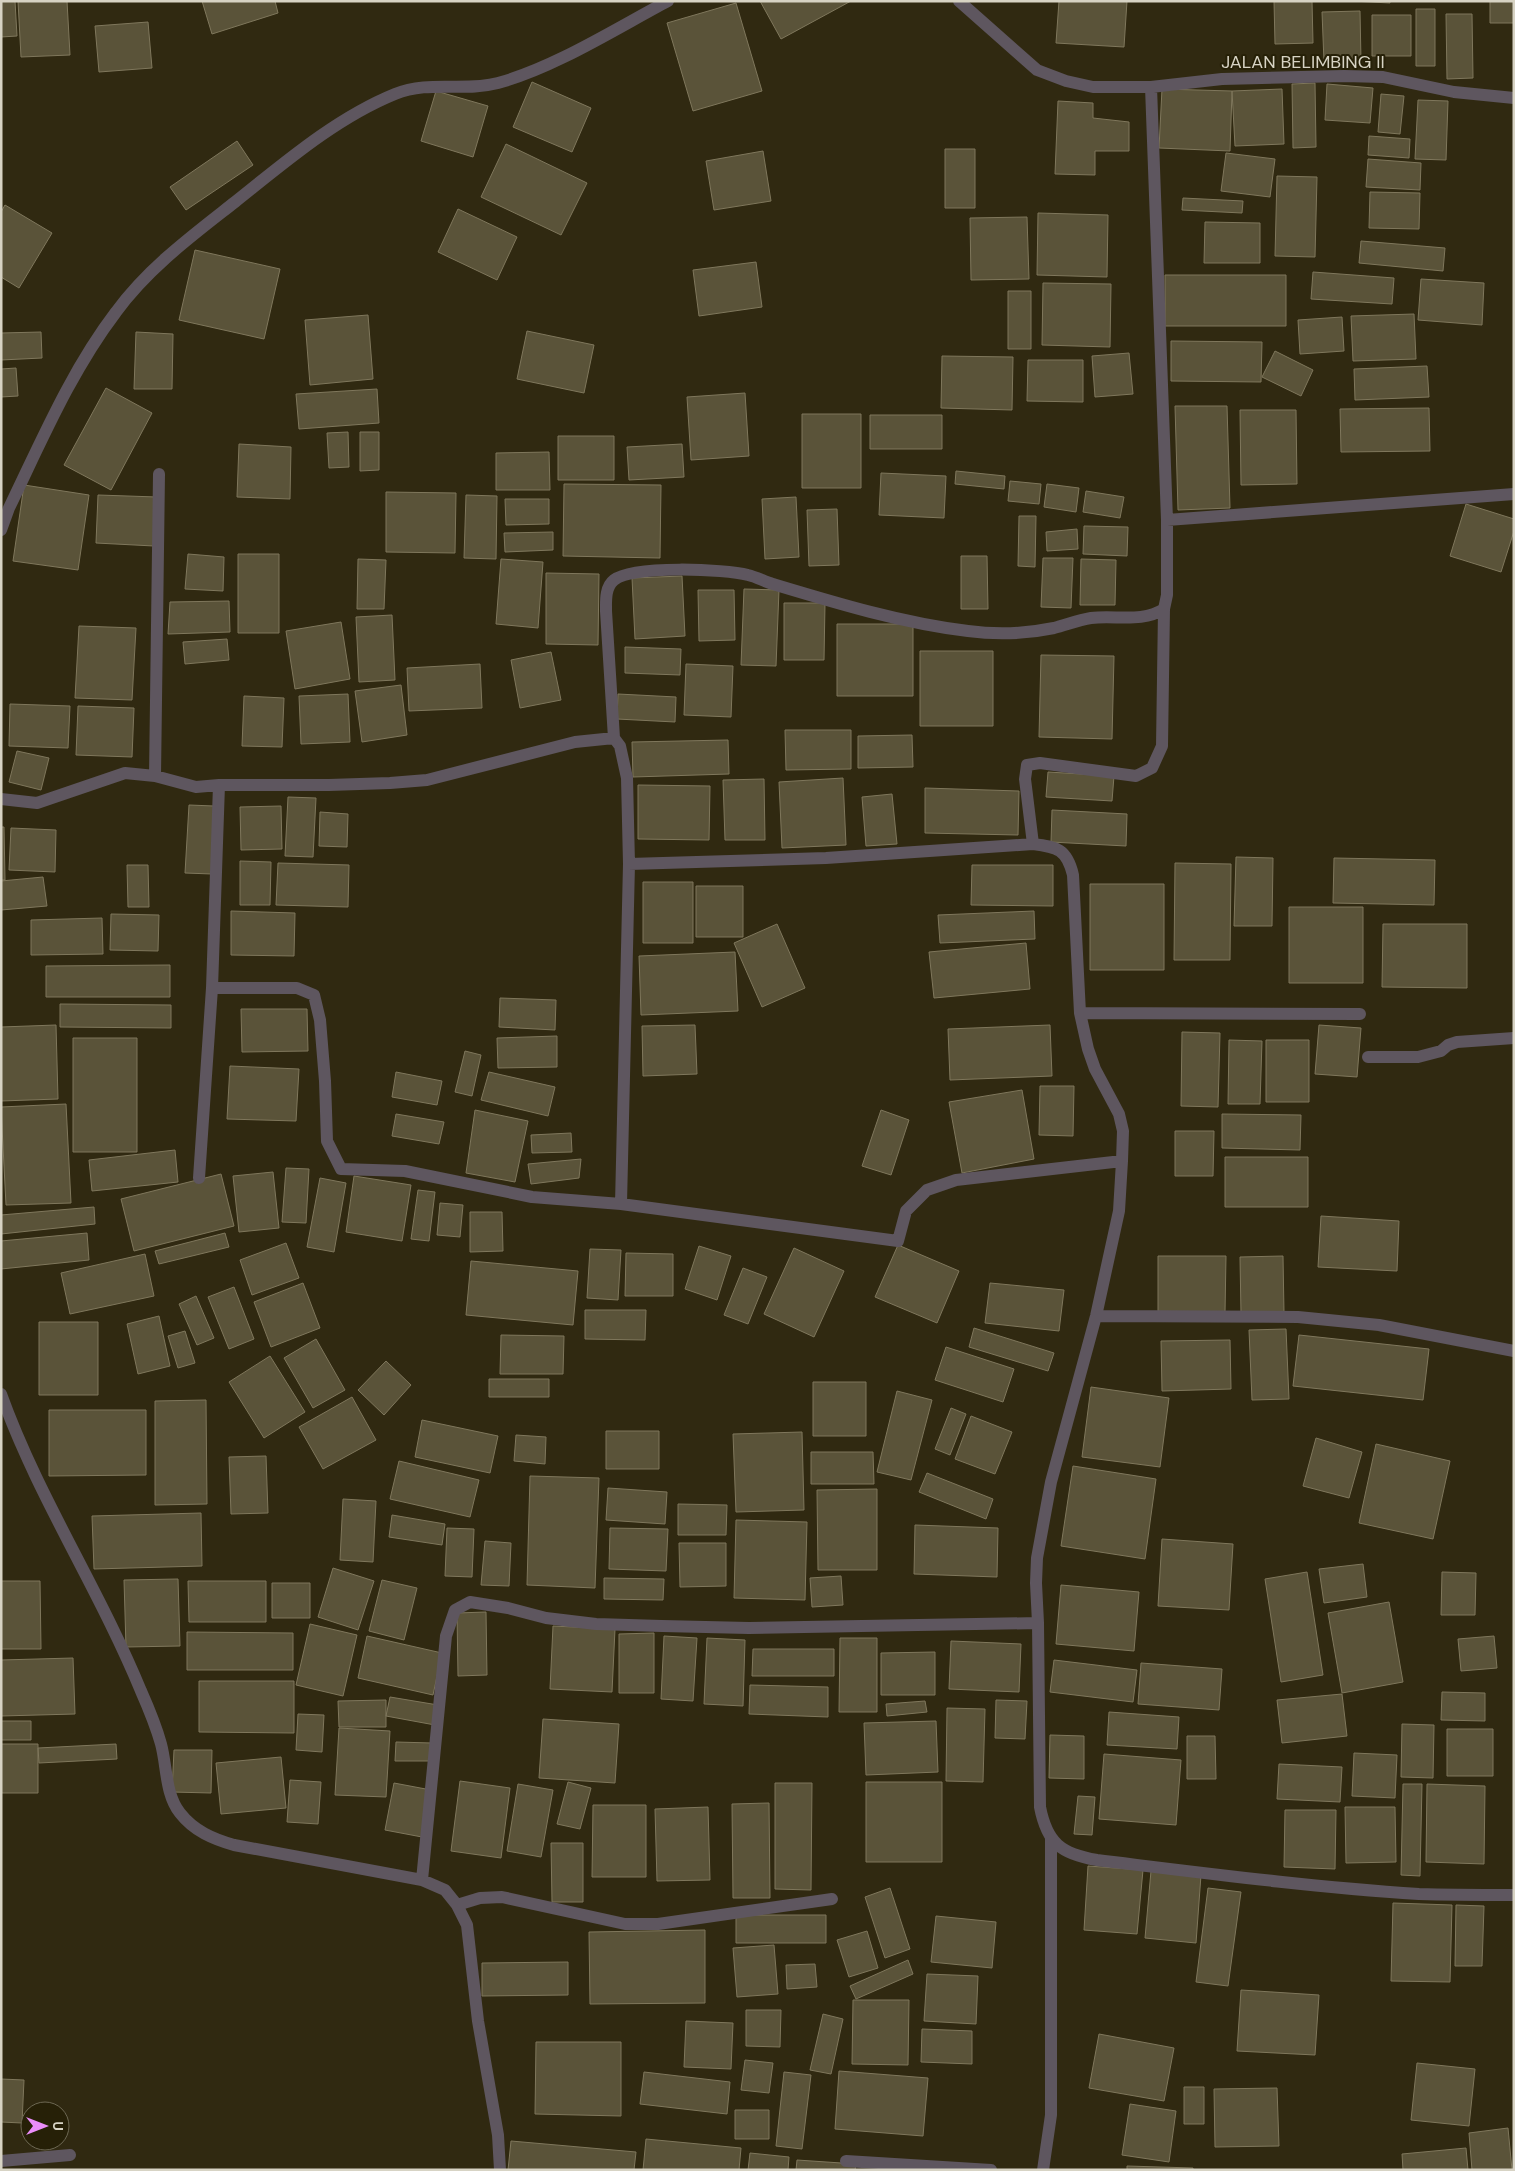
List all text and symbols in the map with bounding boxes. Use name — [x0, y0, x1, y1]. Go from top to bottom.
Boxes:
street label: JALAN BELIMBING II — [1221, 50, 1385, 74]
north arrow — [20, 2101, 70, 2151]
text: U — [49, 2121, 67, 2131]

